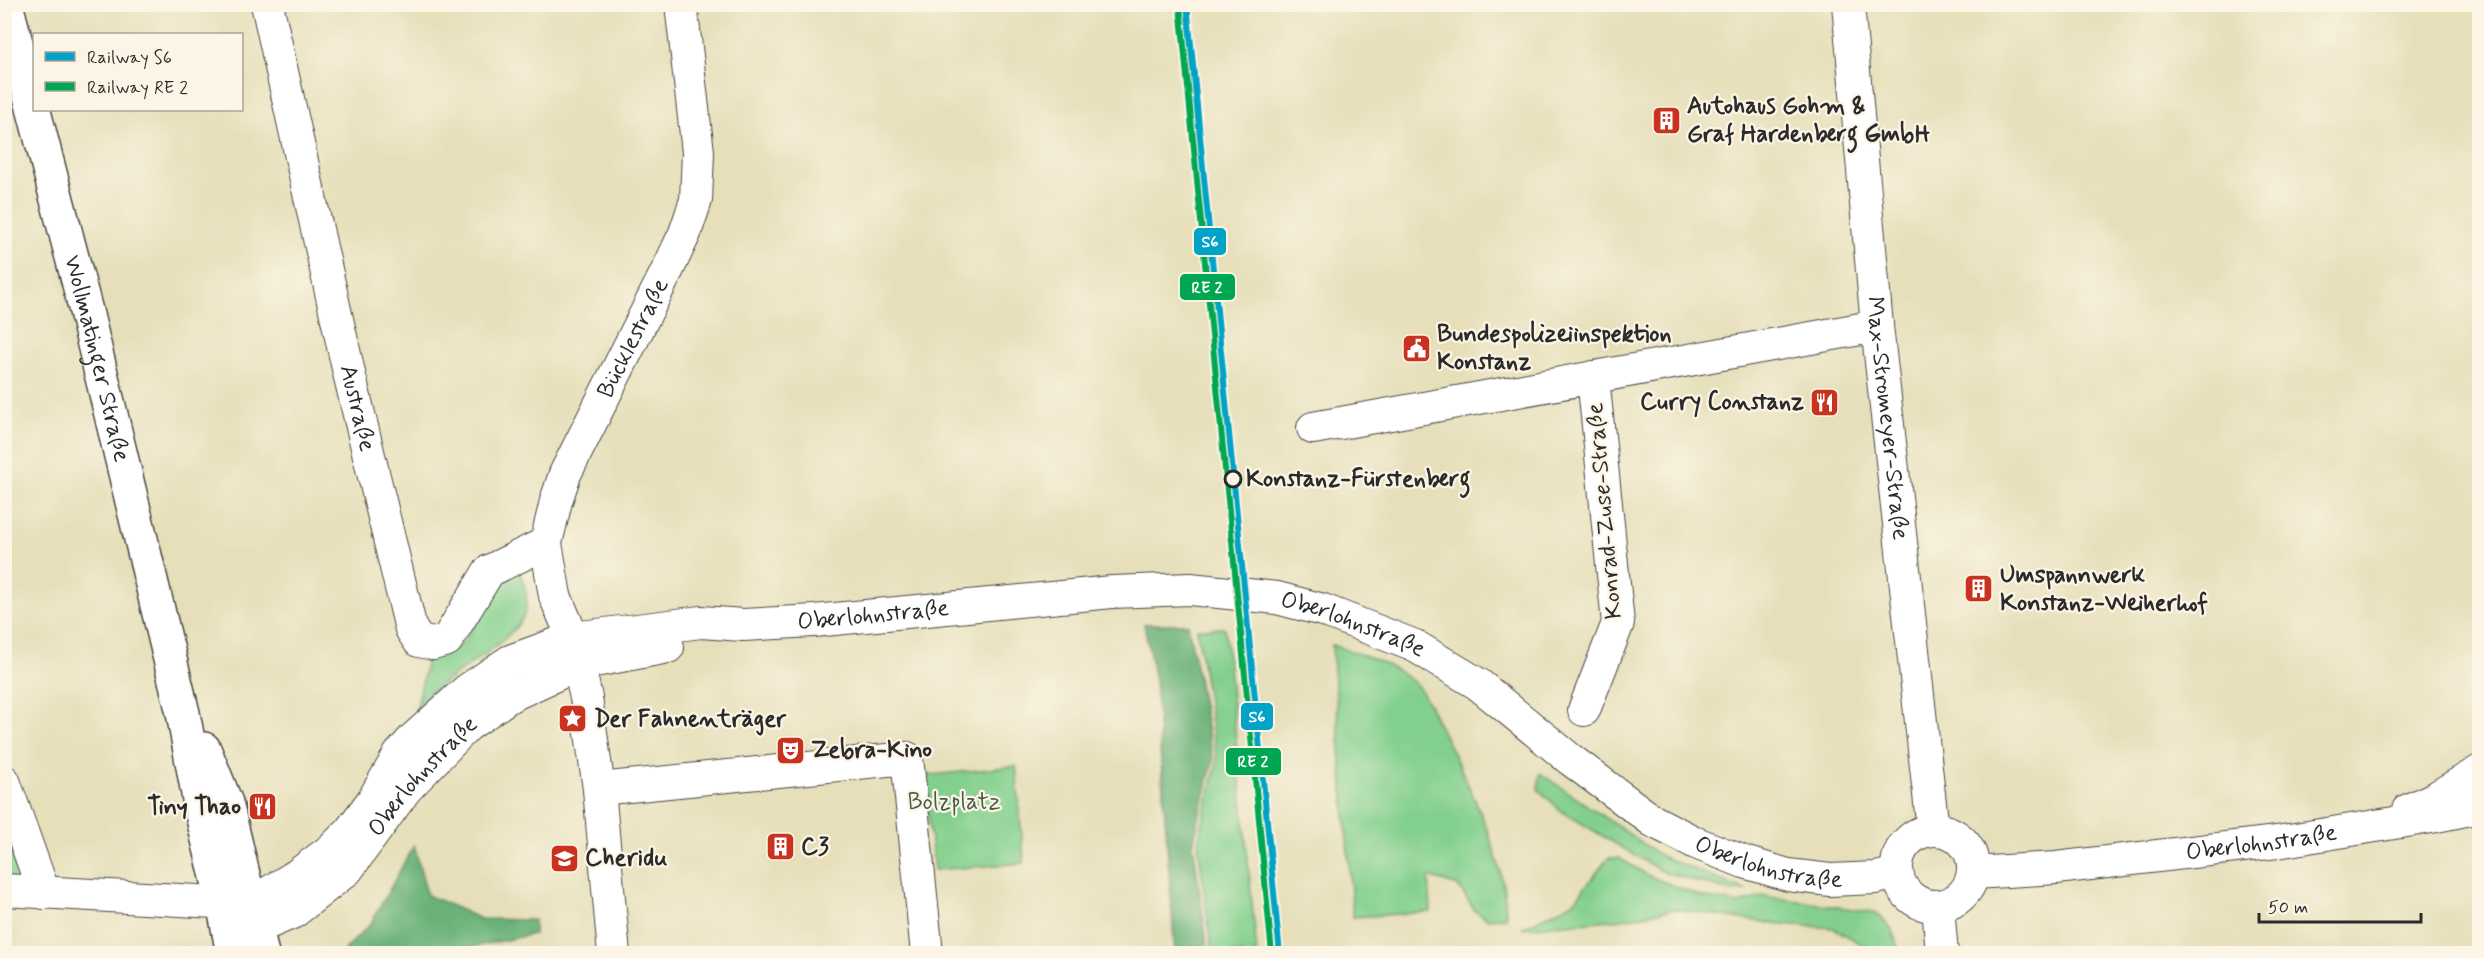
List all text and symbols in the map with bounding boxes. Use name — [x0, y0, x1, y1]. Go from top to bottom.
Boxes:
legend — [33, 33, 243, 111]
text: Railway S6 — [87, 46, 172, 70]
text: Railway RE 2 — [87, 76, 188, 100]
place label: Autohaus Gohm & Graf Hardenberg GmbH — [1687, 91, 1930, 153]
building icon: Autohaus Gohm & Graf Hardenberg GmbH — [1650, 104, 1682, 136]
line badge: S6 — [1193, 227, 1227, 256]
text: S6 — [1201, 232, 1219, 253]
street label: Wollmatinger Straße — [57, 252, 137, 465]
street label: Bücklestraße — [590, 273, 676, 403]
line badge: RE 2 — [1179, 273, 1236, 301]
text: RE 2 — [1192, 278, 1223, 299]
street label: Max-Stromeyer-Straße — [1859, 295, 1916, 542]
place label: Bundespolizeiinspektion Konstanz — [1437, 319, 1672, 378]
public building icon: Bundespolizeiinspektion Konstanz — [1400, 332, 1432, 364]
street label: Austraße — [332, 362, 383, 455]
restaurant icon: Curry Constanz — [1809, 386, 1841, 418]
place label: Curry Constanz — [1640, 387, 1804, 418]
street label: Konrad-Zuse-Straße — [1580, 401, 1630, 620]
place label: Konstanz-Fürstenberg — [1246, 464, 1470, 498]
marker: Konstanz-Fürstenberg — [1224, 470, 1242, 488]
place label: Umspannwerk Konstanz-Weiherhof — [2000, 560, 2209, 619]
building icon: Umspannwerk Konstanz-Weiherhof — [1963, 573, 1995, 605]
street label: Oberlohnstraße — [1277, 584, 1432, 665]
street label: Oberlohnstraße — [797, 592, 951, 637]
line badge: S6 — [1240, 702, 1274, 731]
place icon: Der Fahnenträger — [557, 703, 589, 735]
place label: Der Fahnenträger — [594, 704, 787, 736]
text: S6 — [1248, 707, 1266, 728]
street label: Oberlohnstraße — [361, 708, 483, 843]
theatre icon: Zebra-Kino — [774, 734, 806, 766]
place label: Zebra-Kino — [811, 735, 932, 766]
line badge: RE 2 — [1225, 747, 1282, 776]
text: RE 2 — [1238, 752, 1269, 773]
park label: Bolzplatz — [907, 787, 1001, 818]
restaurant icon: Tiny Thao — [246, 791, 278, 823]
place label: Tiny Thao — [147, 792, 241, 823]
street label: Oberlohnstraße — [2184, 817, 2339, 868]
street label: Oberlohnstraße — [1690, 829, 1843, 895]
building icon: C3 — [764, 831, 796, 863]
place label: C3 — [801, 832, 829, 863]
school or university icon: Cheridu — [548, 842, 580, 874]
place label: Cheridu — [585, 843, 667, 874]
scale bar — [2259, 886, 2421, 924]
text: 50 m — [2268, 896, 2308, 920]

